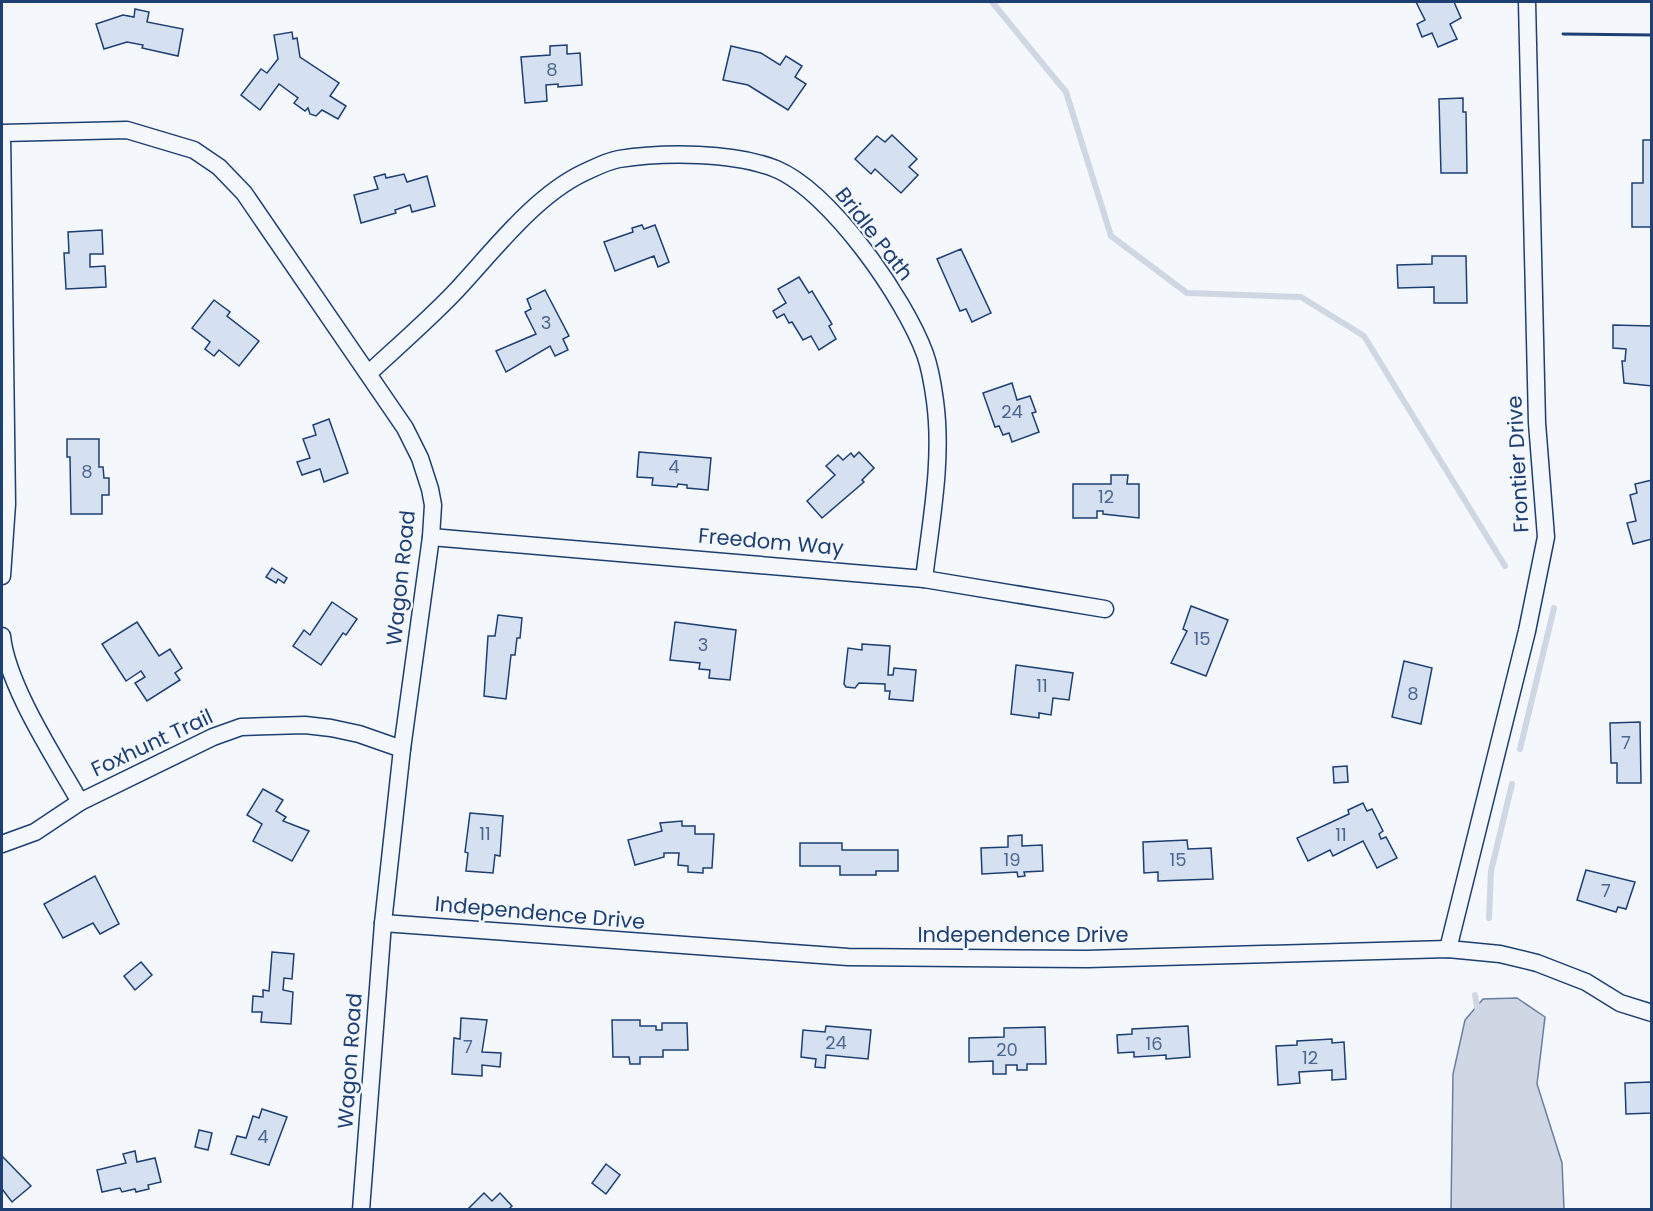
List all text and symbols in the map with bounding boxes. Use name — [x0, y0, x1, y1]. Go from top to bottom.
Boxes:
house number: 8 — [546, 57, 558, 82]
street label: Bridle Path — [829, 181, 920, 286]
house number: 3 — [541, 310, 551, 335]
street label: Frontier Drive — [1499, 395, 1536, 533]
house number: 24 — [1001, 399, 1023, 424]
house number: 4 — [668, 454, 680, 479]
house number: 8 — [81, 459, 93, 484]
house number: 12 — [1098, 484, 1114, 509]
street label: Wagon Road — [379, 509, 422, 647]
street label: Freedom Way — [697, 521, 845, 562]
house number: 15 — [1193, 626, 1211, 651]
house number: 3 — [698, 632, 708, 657]
house number: 11 — [1036, 673, 1048, 698]
house number: 8 — [1407, 681, 1419, 706]
street label: Foxhunt Trail — [86, 702, 217, 783]
house number: 7 — [1621, 730, 1631, 755]
house number: 11 — [479, 821, 491, 846]
house number: 11 — [1335, 822, 1347, 847]
house number: 19 — [1003, 847, 1021, 872]
house number: 15 — [1169, 847, 1187, 872]
house number: 7 — [1601, 878, 1611, 903]
street label: Independence Drive — [434, 889, 646, 936]
street label: Independence Drive — [917, 920, 1129, 949]
street label: Wagon Road — [330, 992, 369, 1130]
house number: 24 — [825, 1030, 847, 1055]
house number: 16 — [1145, 1031, 1163, 1056]
house number: 7 — [463, 1034, 473, 1059]
house number: 20 — [996, 1037, 1018, 1062]
house number: 12 — [1302, 1045, 1318, 1070]
house number: 4 — [257, 1124, 269, 1149]

